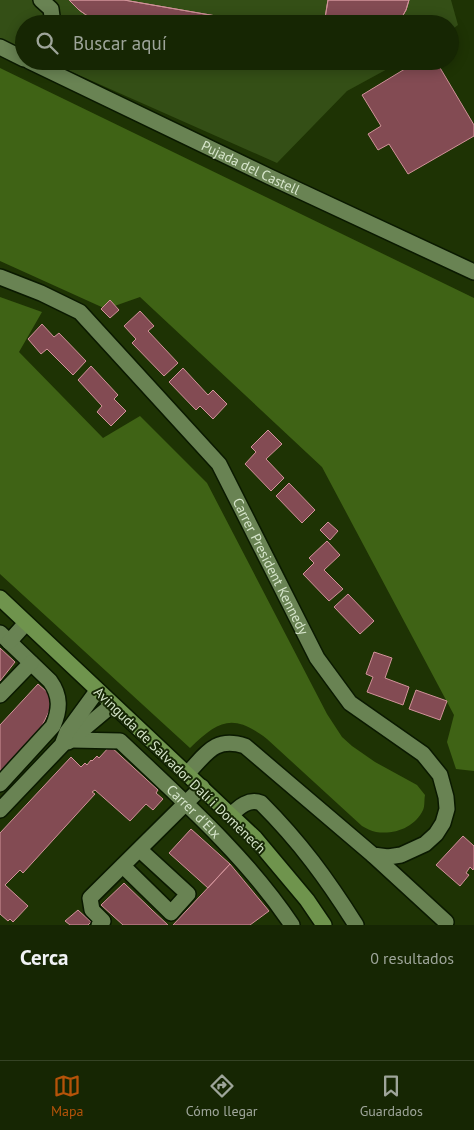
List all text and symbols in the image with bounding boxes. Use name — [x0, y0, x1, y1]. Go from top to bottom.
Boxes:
search box — [15, 15, 459, 70]
icon: search — [33, 29, 61, 57]
text: Buscar aquí — [73, 31, 167, 55]
street label: Pujada del Castell — [199, 136, 303, 199]
street label: Carrer President Kennedy — [229, 495, 313, 638]
street label: Avinguda de Salvador Dalí i Domènech — [90, 683, 270, 857]
street label: Carrer d'Elx — [163, 781, 225, 842]
text: Cerca — [20, 944, 69, 971]
text: 0 resultados — [370, 948, 454, 968]
tab: Mapa — [51, 1072, 84, 1120]
tab: Cómo llegar — [186, 1072, 258, 1120]
tab: Guardados — [360, 1072, 423, 1120]

